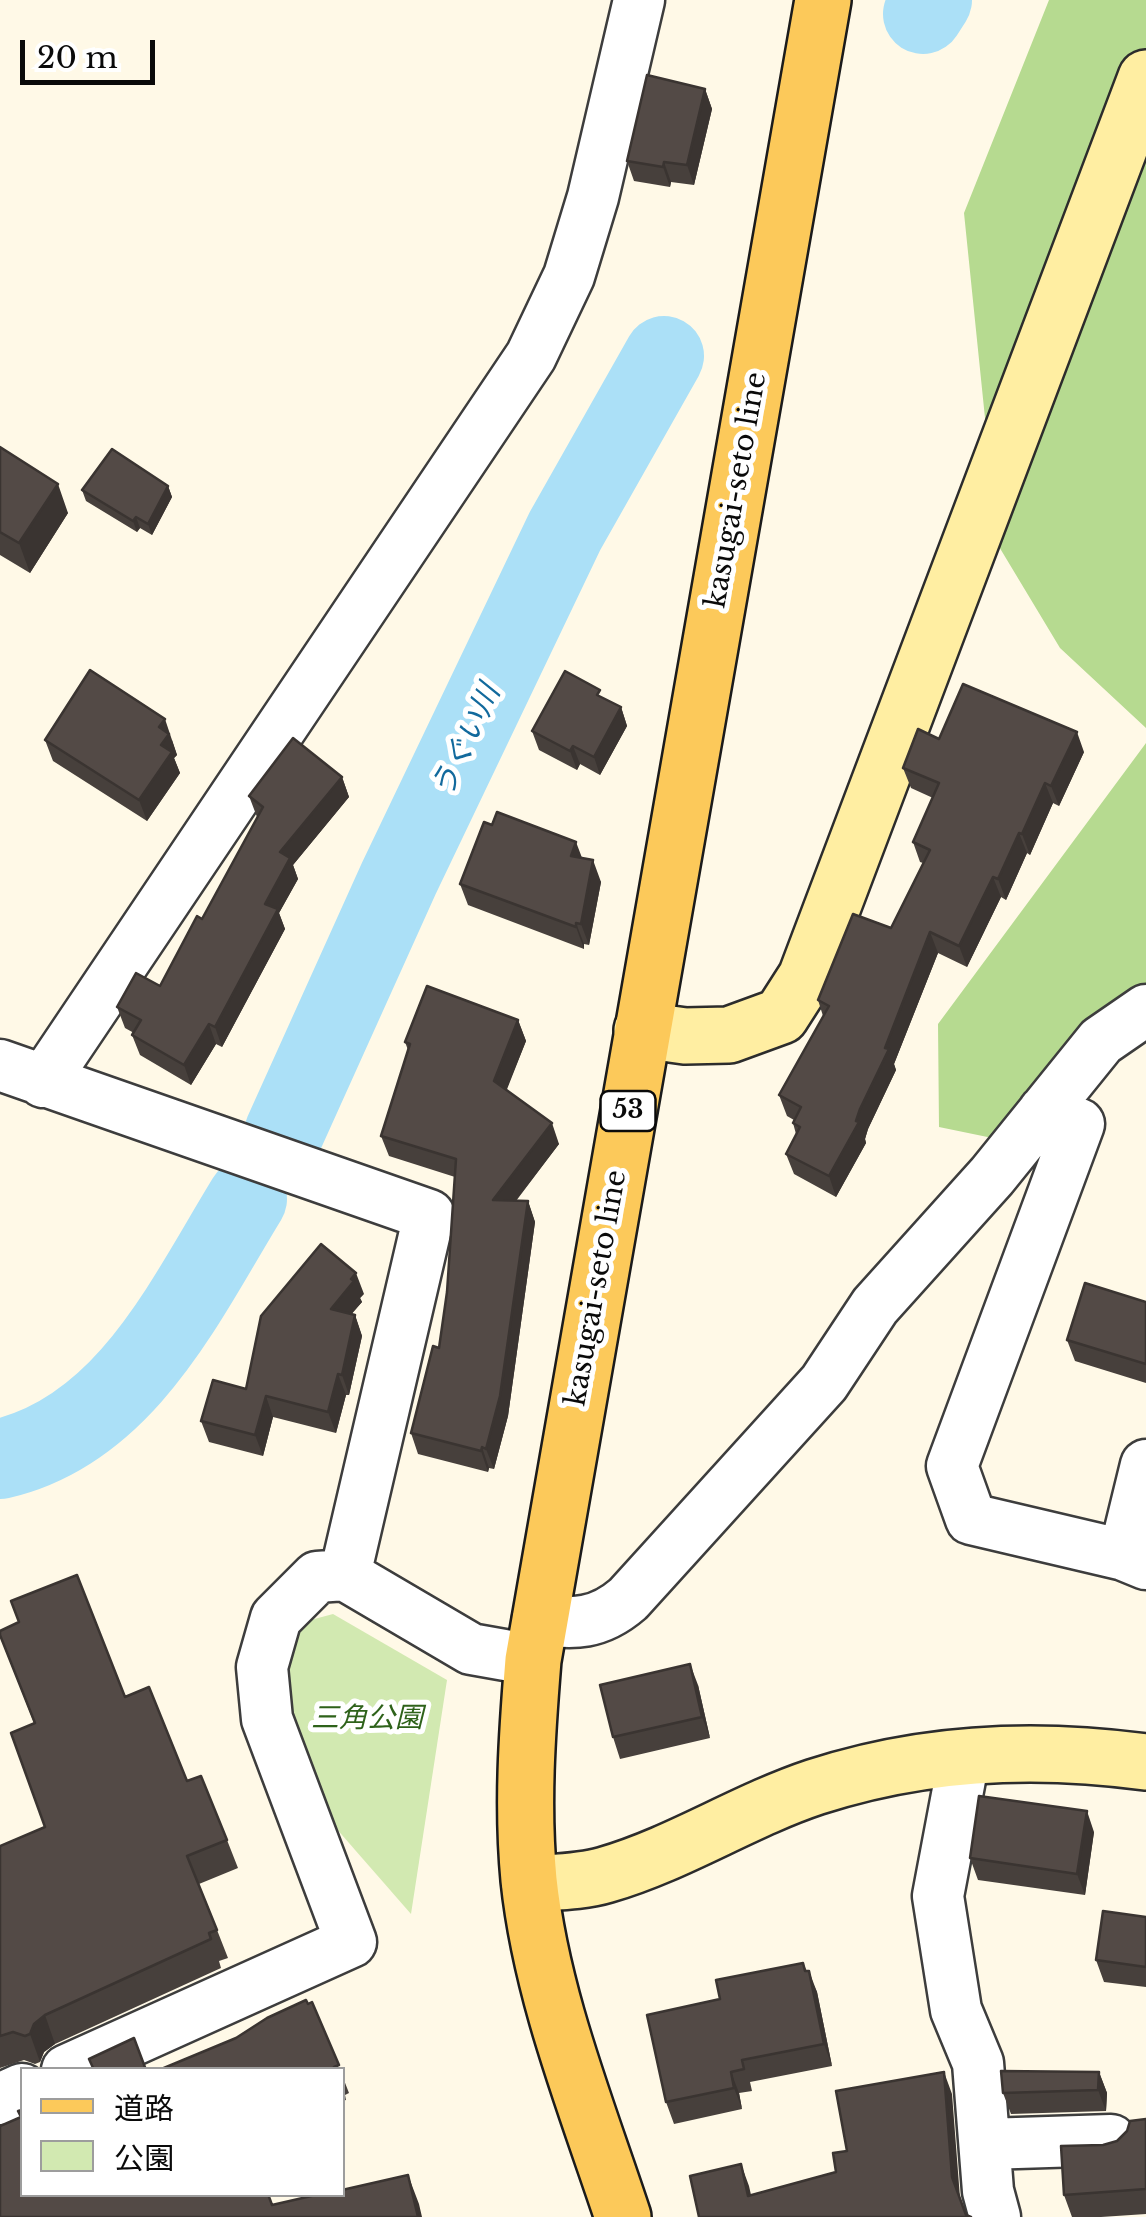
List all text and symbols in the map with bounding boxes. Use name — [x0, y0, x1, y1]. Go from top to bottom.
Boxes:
scale bar — [25, 20, 160, 82]
text: 20 m — [37, 39, 118, 76]
street label: kasugai-seto line — [700, 370, 774, 610]
water label: うぐい川 — [425, 679, 509, 803]
road number: 53 — [600, 1091, 656, 1131]
street label: kasugai-seto line — [560, 1168, 634, 1408]
park label: 三角公園 — [311, 1702, 423, 1736]
legend — [20, 2067, 345, 2197]
text: 道路 — [114, 2090, 174, 2127]
text: 公園 — [114, 2140, 174, 2177]

